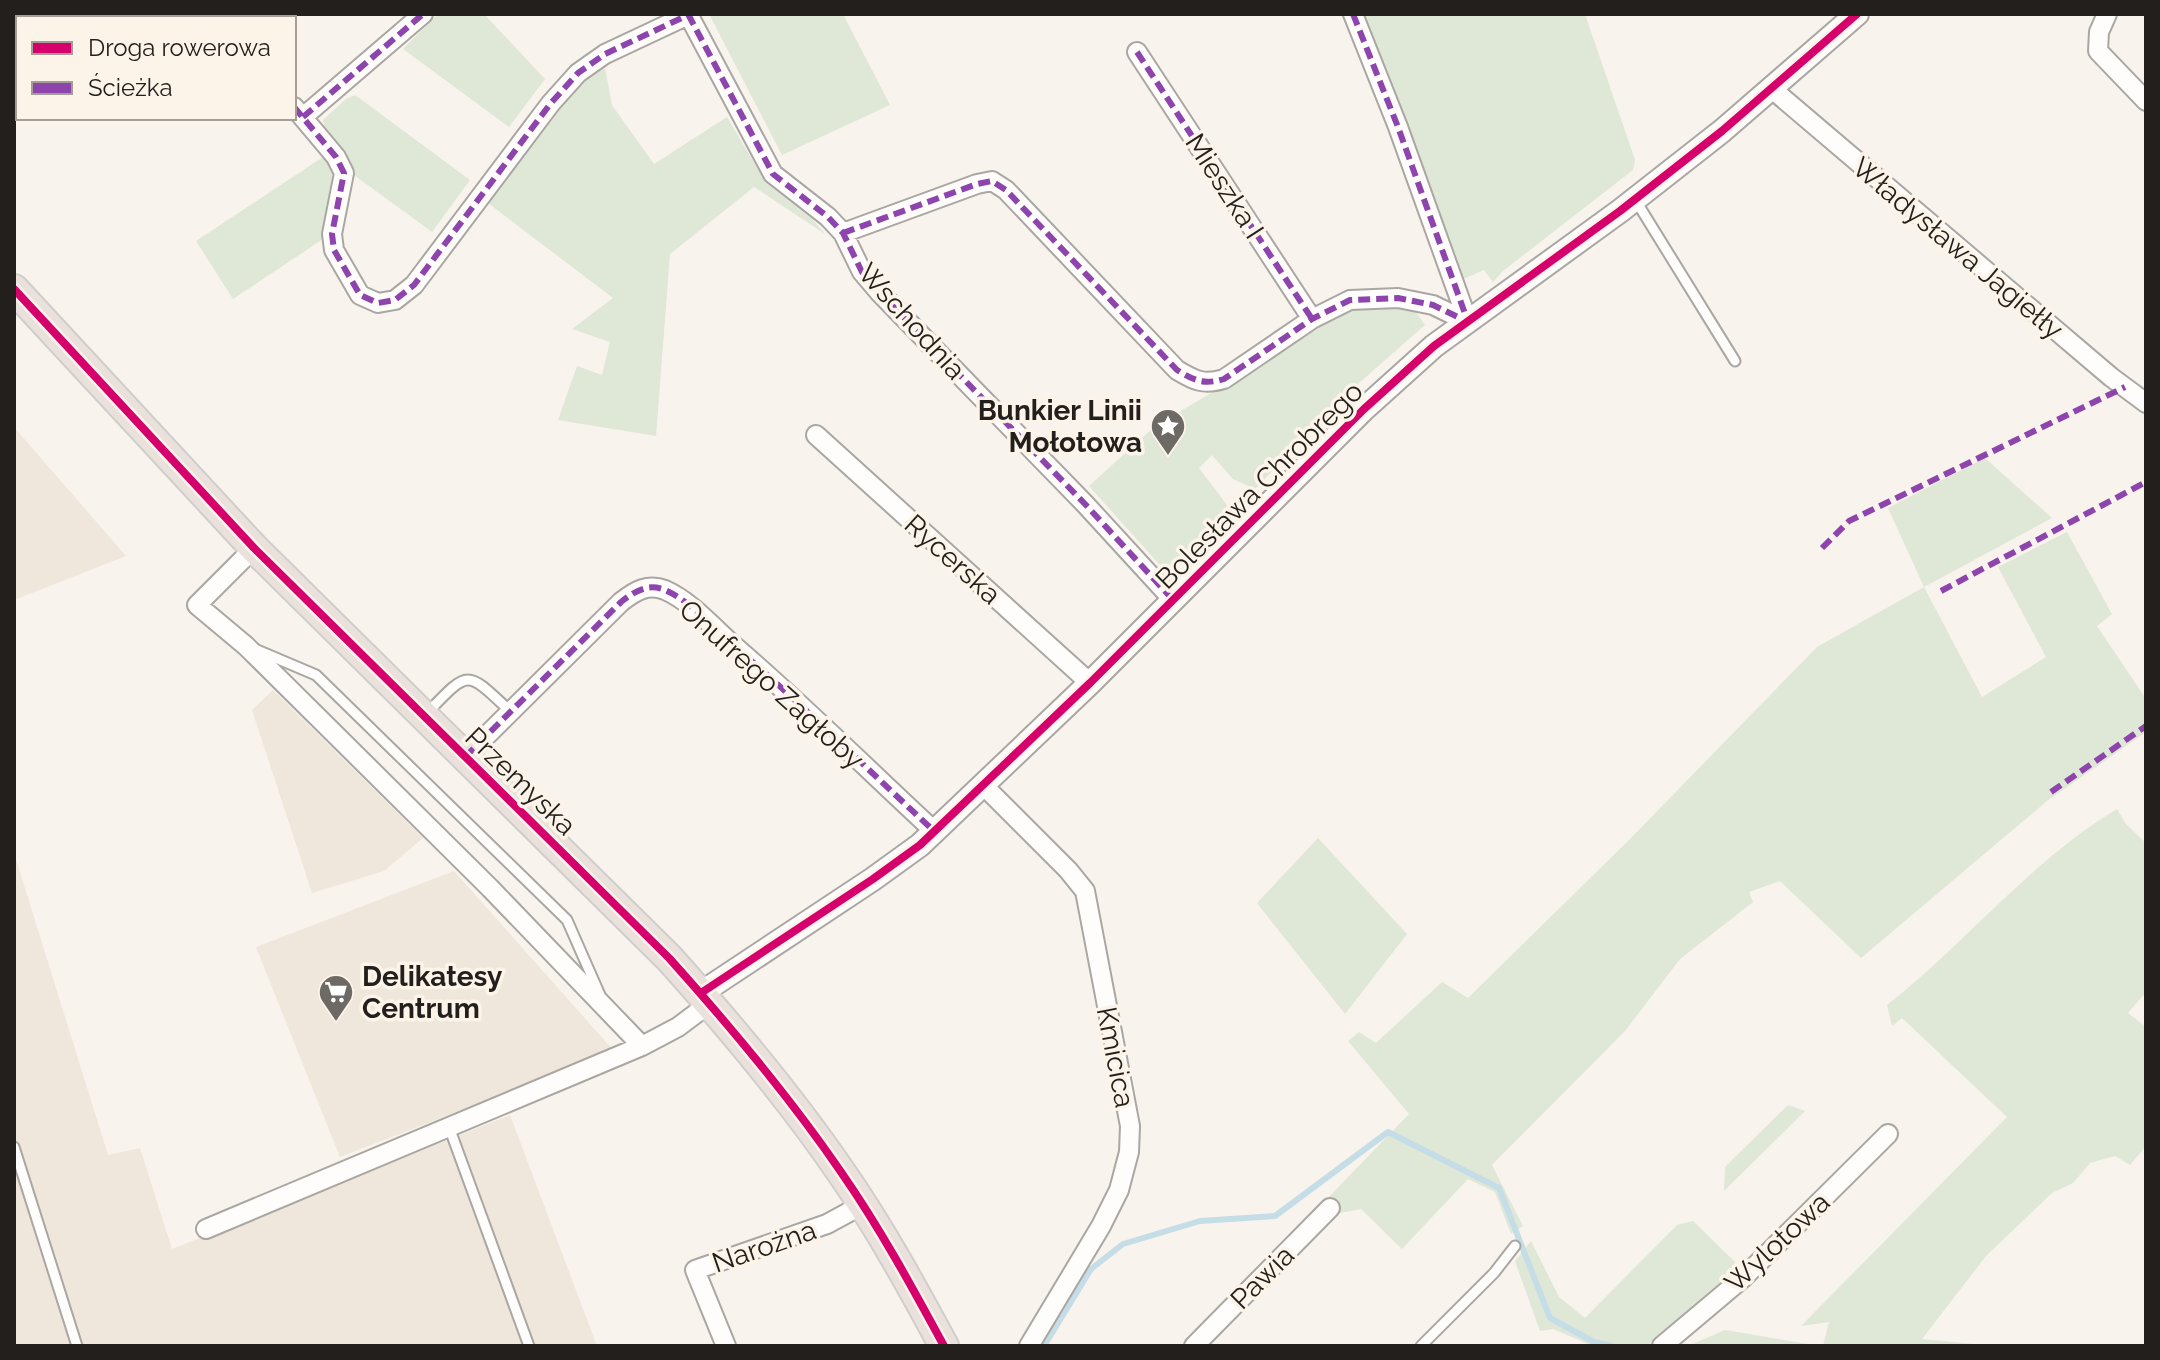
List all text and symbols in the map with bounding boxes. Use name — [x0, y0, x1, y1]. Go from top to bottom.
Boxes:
legend — [16, 16, 296, 120]
text: Droga rowerowa — [88, 33, 271, 62]
text: Ścieżka — [88, 73, 172, 102]
street label: Mieszka I — [1178, 128, 1271, 245]
street label: Władysława Jagiełły — [1846, 151, 2070, 346]
street label: Wschodnia — [851, 257, 972, 386]
street label: Bolesława Chrobrego — [1149, 375, 1370, 596]
place label: Bunkier Linii Mołotowa — [978, 394, 1142, 459]
place icon: Bunkier Linii Mołotowa — [1149, 407, 1187, 457]
street label: Rycerska — [898, 508, 1008, 611]
street label: Onufrego Zagłoby — [673, 593, 871, 776]
street label: Przemyska — [458, 721, 583, 842]
place label: Delikatesy Centrum — [362, 960, 503, 1025]
supermarket icon: Delikatesy Centrum — [317, 973, 355, 1023]
street label: Kmicica — [1090, 1004, 1141, 1110]
street label: Wylotowa — [1718, 1186, 1837, 1299]
street label: Narożna — [708, 1213, 821, 1280]
street label: Pawia — [1224, 1239, 1301, 1316]

